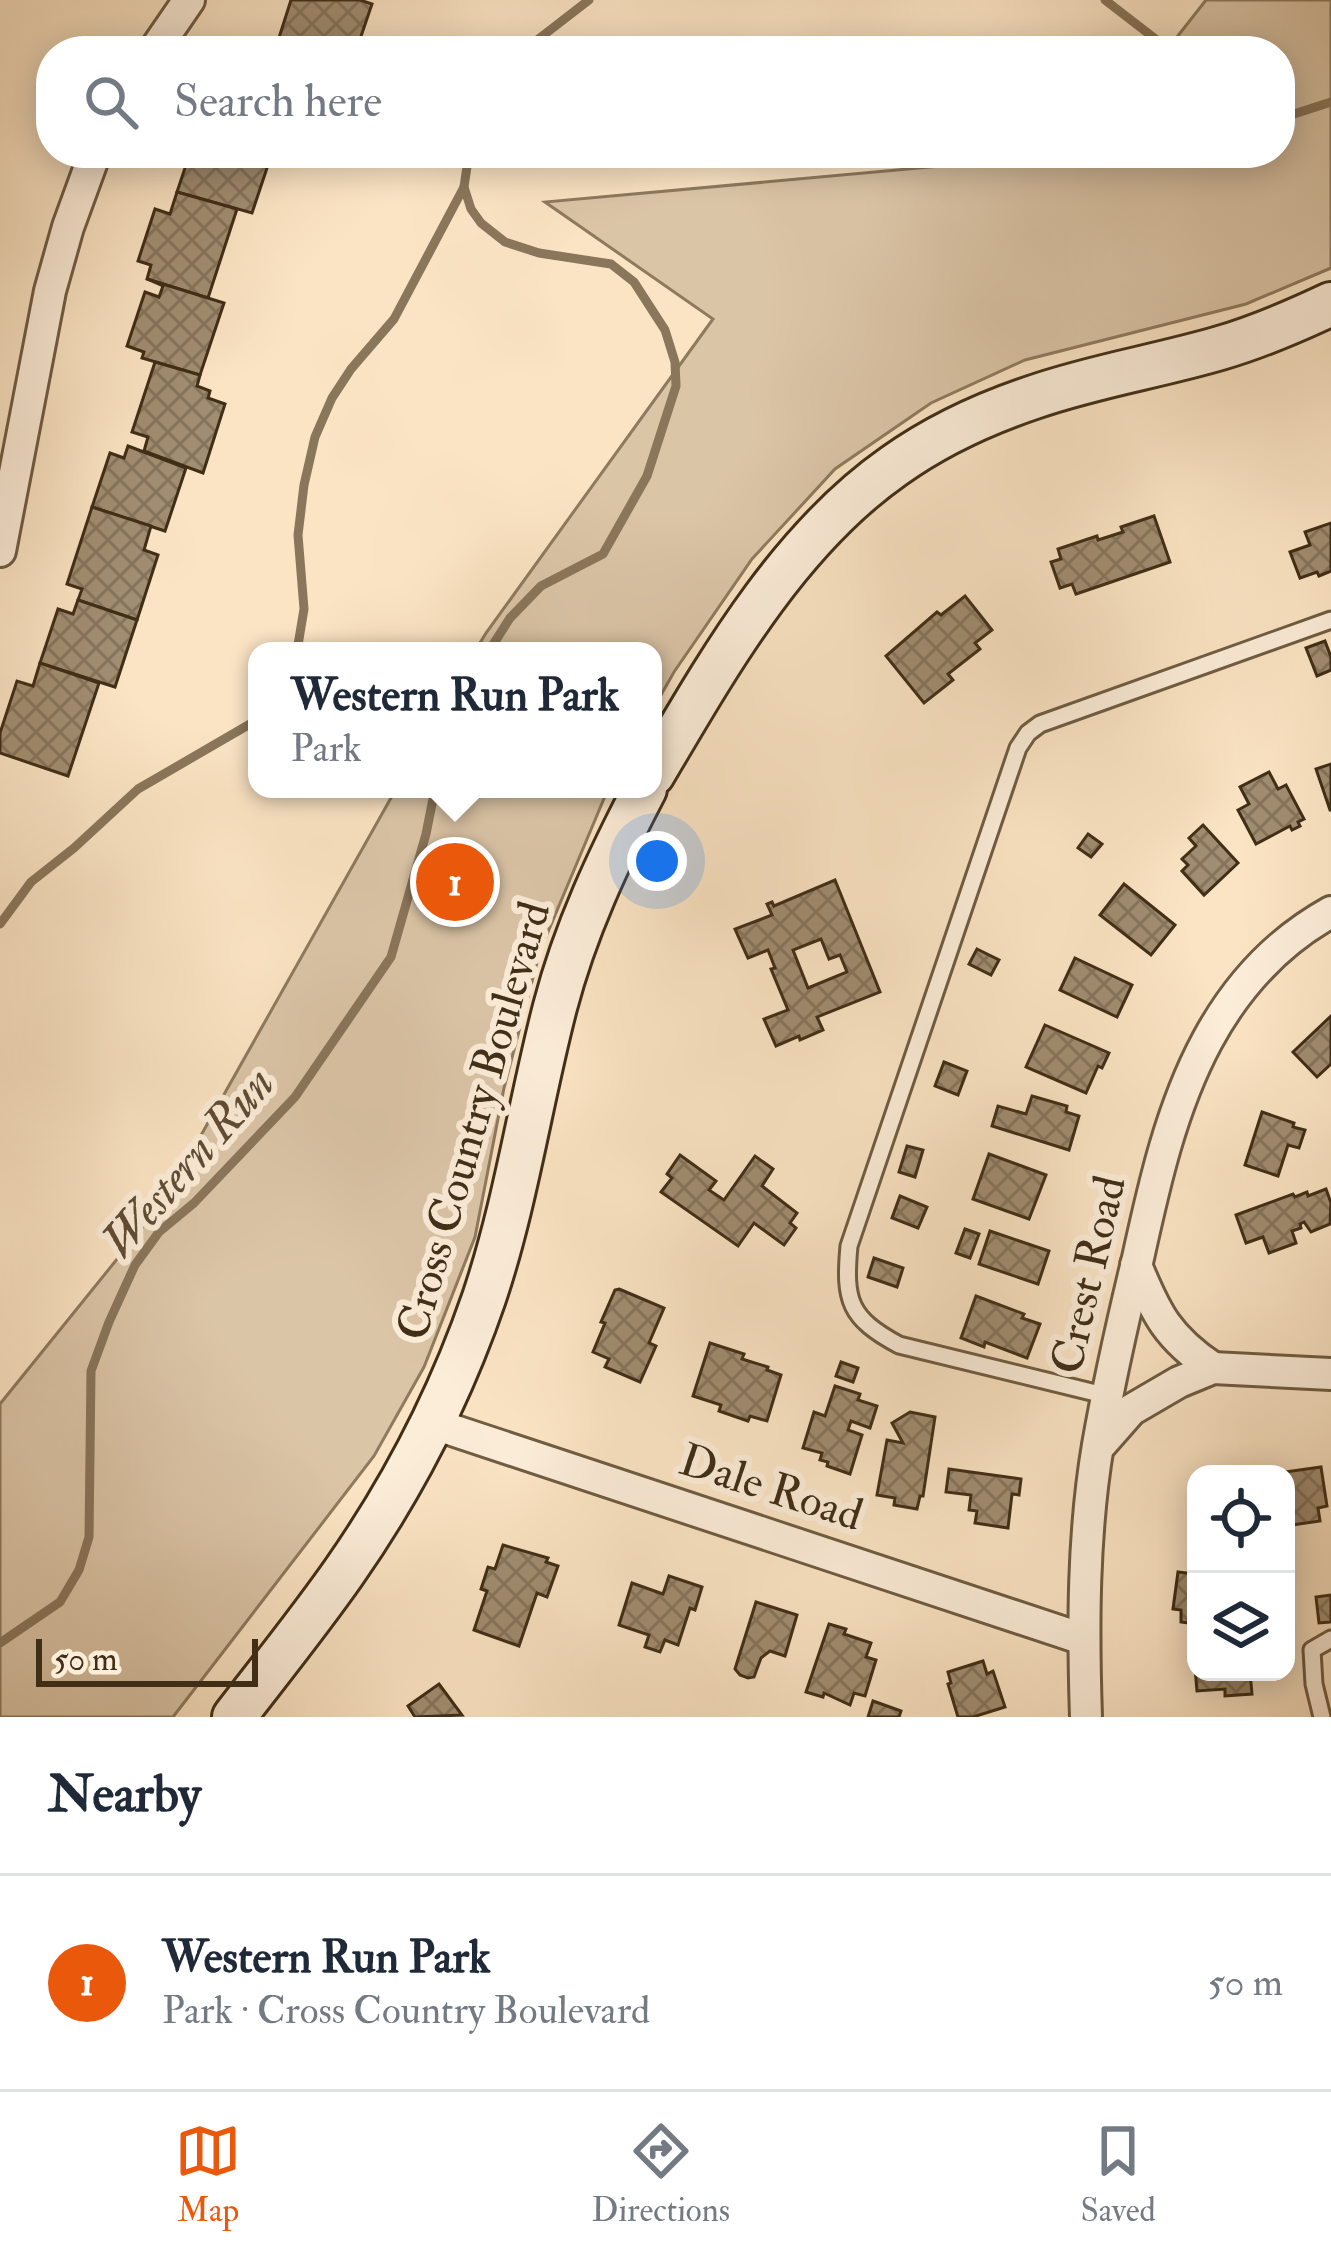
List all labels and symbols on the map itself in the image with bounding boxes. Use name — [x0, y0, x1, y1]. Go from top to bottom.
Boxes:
your location — [627, 831, 687, 891]
pin: 1 — [416, 837, 494, 927]
street label: Cross Country Boulevard — [385, 895, 563, 1347]
water label: Western Run — [88, 1055, 288, 1271]
street label: Crest Road — [1039, 1171, 1139, 1379]
street label: Dale Road — [673, 1432, 869, 1544]
scale bar — [36, 1633, 258, 1686]

